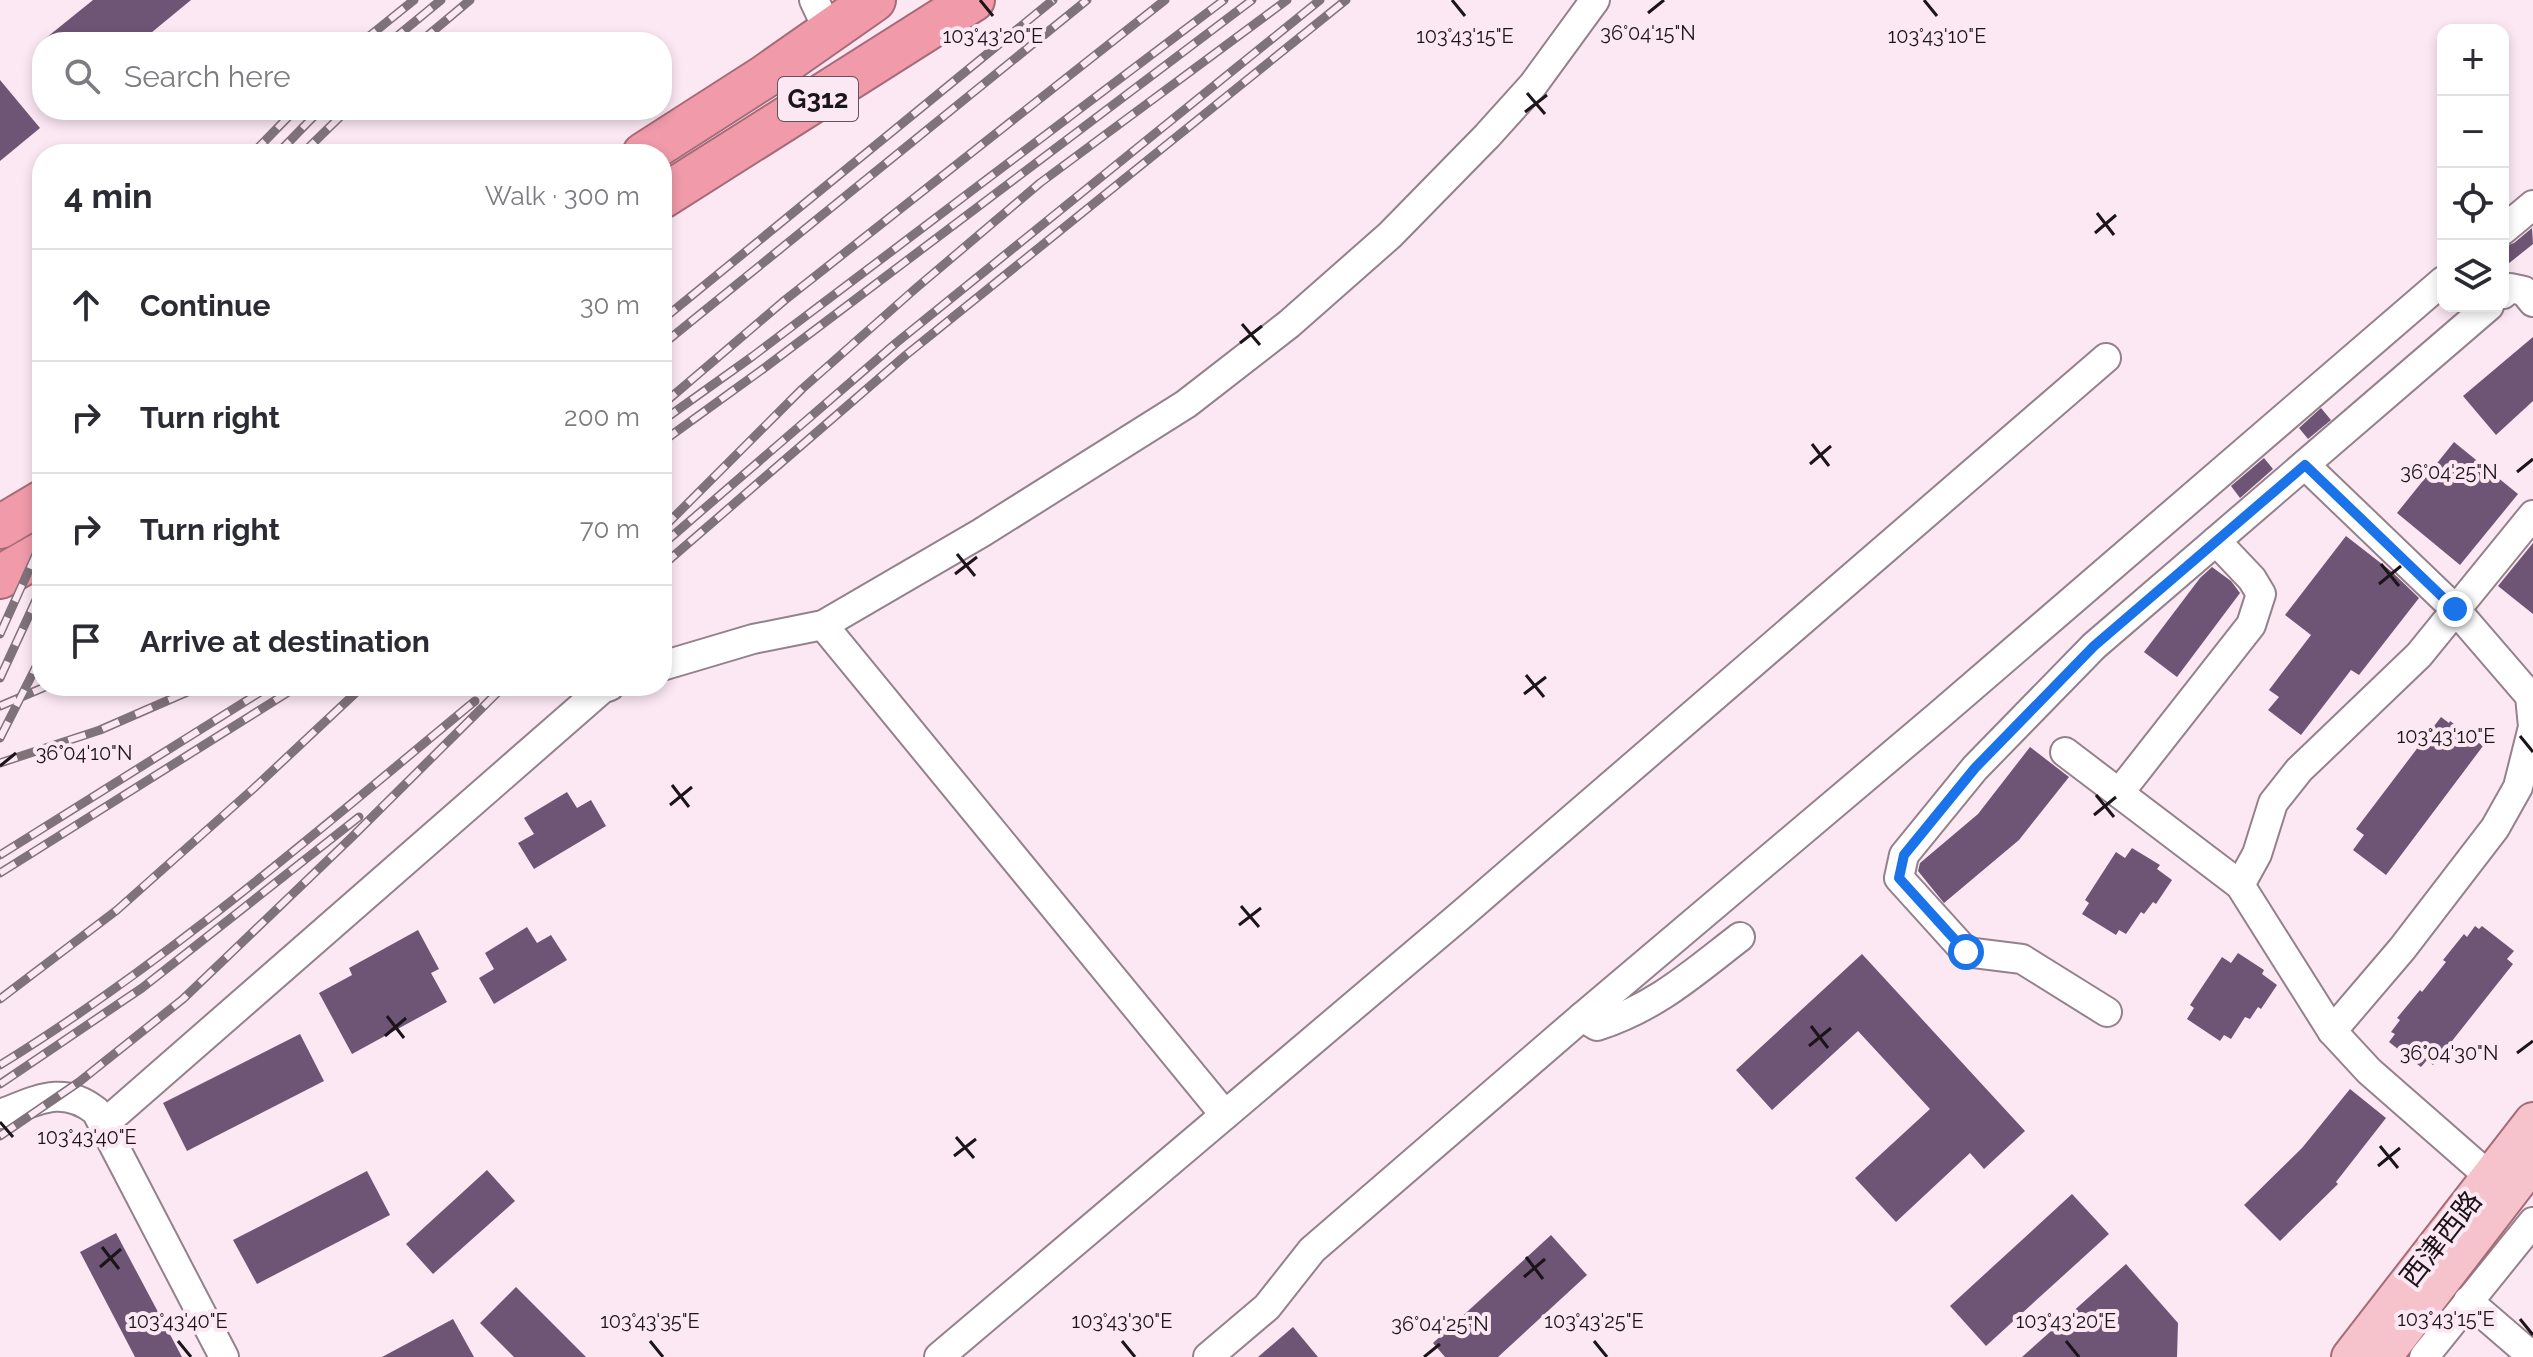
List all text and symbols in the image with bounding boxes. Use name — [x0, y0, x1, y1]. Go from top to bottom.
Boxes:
text: 36°04'15"N — [1600, 21, 1696, 45]
text: 103°43'20"E — [943, 24, 1043, 48]
text: 103°43'15"E — [1416, 24, 1514, 48]
text: 103°43'10"E — [1888, 24, 1986, 48]
map controls — [2437, 24, 2509, 312]
button: + — [2437, 24, 2509, 96]
search box — [32, 32, 672, 120]
icon: search — [60, 54, 104, 98]
text: Search here — [124, 59, 291, 94]
road number: G312 — [778, 77, 858, 121]
button: − — [2437, 96, 2509, 168]
button: locate — [2437, 168, 2509, 240]
text: 4 min — [64, 176, 152, 216]
text: Walk · 300 m — [485, 181, 640, 211]
button: layers — [2437, 240, 2509, 312]
icon: ahead — [64, 283, 108, 327]
text: Continue — [140, 288, 271, 323]
text: 30 m — [580, 290, 640, 320]
icon: right — [64, 395, 108, 439]
text: Turn right — [140, 400, 280, 435]
text: 200 m — [564, 402, 640, 432]
text: 36°04'25"N — [2400, 460, 2498, 484]
icon: right — [64, 507, 108, 551]
text: Turn right — [140, 512, 280, 547]
text: 70 m — [580, 514, 640, 544]
route end — [2437, 591, 2473, 627]
icon: arrive — [64, 619, 108, 663]
text: Arrive at destination — [140, 624, 430, 659]
text: 103°43'10"E — [2397, 724, 2495, 748]
text: 36°04'10"N — [36, 741, 132, 765]
route start — [1948, 934, 1984, 970]
text: 36°04'30"N — [2400, 1041, 2498, 1065]
text: 103°43'40"E — [37, 1125, 137, 1149]
street label: 西津西路 — [2394, 1185, 2488, 1293]
text: 103°43'15"E — [2397, 1307, 2495, 1331]
text: 103°43'40"E — [128, 1309, 228, 1333]
text: 103°43'35"E — [600, 1309, 700, 1333]
text: 103°43'30"E — [1072, 1309, 1172, 1333]
text: 103°43'25"E — [1544, 1309, 1644, 1333]
text: 103°43'20"E — [2016, 1309, 2116, 1333]
text: 36°04'25"N — [1391, 1312, 1489, 1336]

